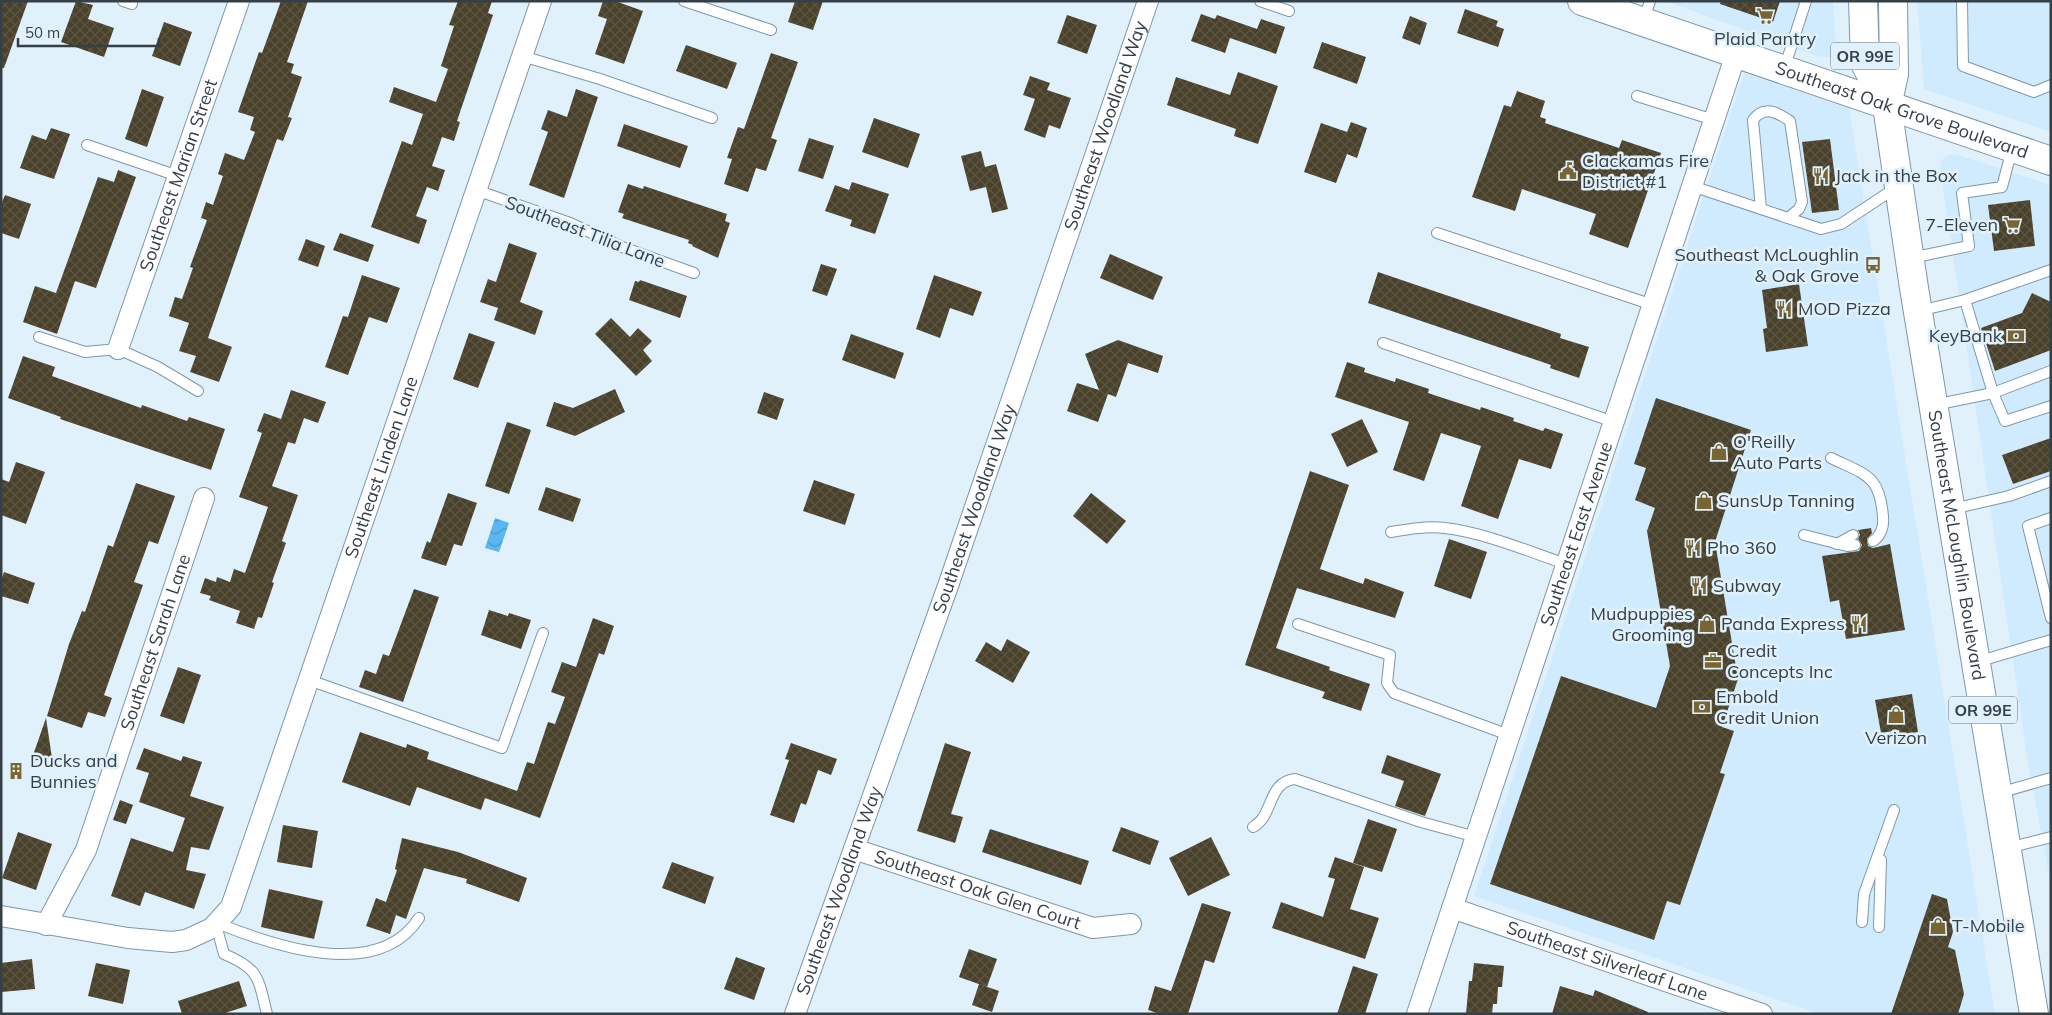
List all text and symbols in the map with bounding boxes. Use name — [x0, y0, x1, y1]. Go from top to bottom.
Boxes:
supermarket icon: Plaid Pantry — [1755, 6, 1775, 26]
scale bar — [18, 15, 159, 47]
street label: Southeast Woodland Way — [1058, 17, 1152, 233]
text: 50 m — [25, 23, 60, 42]
place label: Plaid Pantry — [1714, 27, 1817, 50]
road number: OR 99E — [1831, 42, 1899, 70]
street label: Southeast Oak Grove Boulevard — [1772, 56, 2032, 163]
street label: Southeast Marian Street — [134, 76, 222, 274]
place label: Clackamas Fire District #1 — [1582, 149, 1709, 193]
public building icon: Clackamas Fire District #1 — [1558, 161, 1578, 181]
place label: Jack in the Box — [1835, 164, 1958, 187]
restaurant icon: Jack in the Box — [1811, 166, 1831, 186]
street label: Southeast Tilia Lane — [502, 190, 668, 273]
place label: 7-Eleven — [1925, 213, 1998, 236]
supermarket icon: 7-Eleven — [2002, 215, 2022, 235]
place label: Southeast McLoughlin & Oak Grove — [1675, 243, 1859, 287]
bus stop icon: Southeast McLoughlin & Oak Grove — [1863, 255, 1883, 275]
place label: MOD Pizza — [1798, 297, 1891, 320]
restaurant icon: MOD Pizza — [1774, 299, 1794, 319]
place label: KeyBank — [1929, 324, 2003, 347]
bank icon: KeyBank — [2006, 326, 2026, 346]
street label: Southeast Linden Lane — [339, 373, 423, 561]
street label: Southeast Woodland Way — [927, 401, 1020, 617]
street label: Southeast McLoughlin Boulevard — [1923, 408, 1991, 682]
place label: O'Reilly Auto Parts — [1733, 430, 1822, 474]
street label: Southeast East Avenue — [1535, 438, 1617, 629]
shop icon: O'Reilly Auto Parts — [1709, 442, 1729, 462]
place label: SunsUp Tanning — [1718, 489, 1855, 512]
shop icon: SunsUp Tanning — [1694, 491, 1714, 511]
place label: Pho 360 — [1707, 536, 1777, 559]
restaurant icon: Pho 360 — [1683, 538, 1703, 558]
street label: Southeast Sarah Lane — [115, 551, 195, 733]
place label: Subway — [1713, 574, 1781, 597]
restaurant icon: Subway — [1689, 576, 1709, 596]
place label: Mudpuppies Grooming — [1591, 602, 1693, 646]
place label: Panda Express — [1721, 612, 1845, 635]
shop icon: Mudpuppies Grooming — [1697, 614, 1717, 634]
restaurant icon: Panda Express — [1849, 614, 1869, 634]
place label: Credit Concepts Inc — [1727, 639, 1833, 683]
office icon: Credit Concepts Inc — [1703, 651, 1723, 671]
place label: Embold Credit Union — [1716, 685, 1819, 729]
road number: OR 99E — [1949, 696, 2017, 724]
bank icon: Embold Credit Union — [1692, 697, 1712, 717]
shop icon: Verizon — [1886, 705, 1906, 725]
place label: Verizon — [1865, 726, 1927, 749]
place label: Ducks and Bunnies — [30, 749, 118, 793]
building icon: Ducks and Bunnies — [6, 761, 26, 781]
street label: Southeast Woodland Way — [791, 783, 887, 998]
street label: Southeast Oak Glen Court — [871, 844, 1084, 934]
place label: T-Mobile — [1952, 914, 2025, 937]
street label: Southeast Silverleaf Lane — [1504, 915, 1711, 1006]
shop icon: T-Mobile — [1928, 916, 1948, 936]

